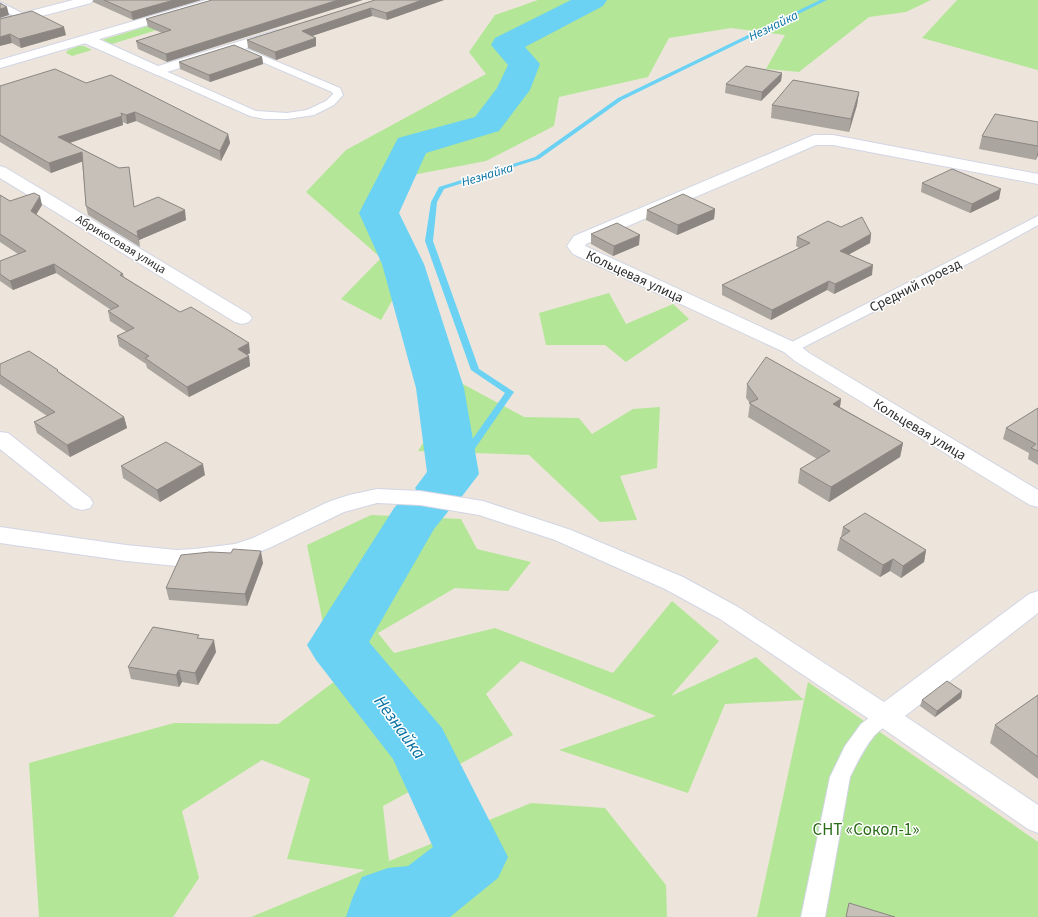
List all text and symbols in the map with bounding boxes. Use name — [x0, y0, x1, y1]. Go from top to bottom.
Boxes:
water label: Незнайка — [746, 6, 801, 46]
water label: Незнайка — [459, 159, 515, 191]
street label: Абрикосовая улица — [72, 211, 169, 278]
street label: Кольцевая улица — [583, 246, 687, 308]
street label: Средний проезд — [866, 254, 965, 318]
street label: Кольцевая улица — [869, 394, 970, 466]
water label: Незнайка — [368, 690, 432, 765]
park label: СНТ «Сокол-1» — [813, 818, 919, 842]

